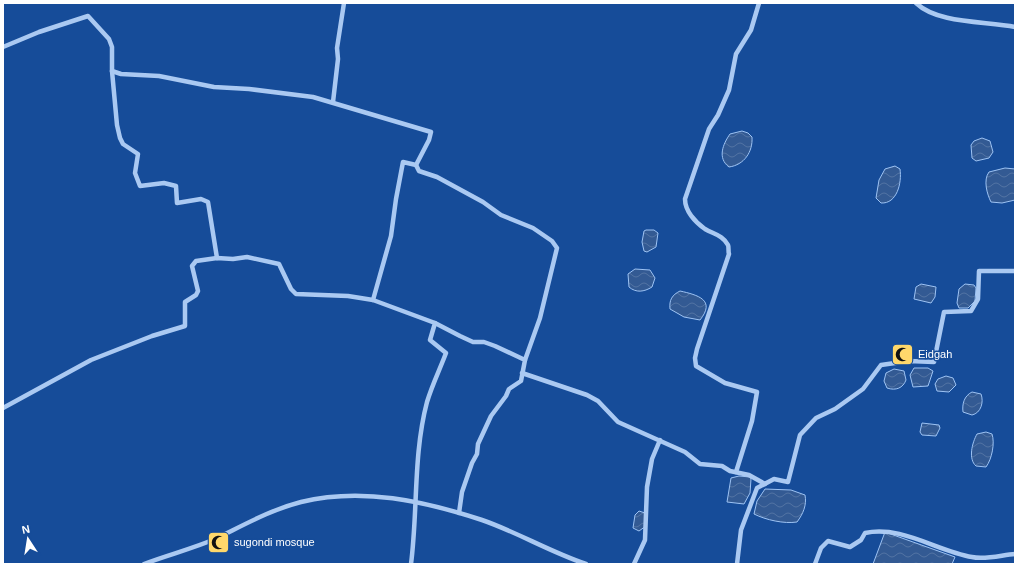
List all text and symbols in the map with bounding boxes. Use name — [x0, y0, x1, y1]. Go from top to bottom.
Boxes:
mosque icon: Eidgah — [890, 341, 916, 367]
place label: Eidgah — [918, 348, 952, 360]
north arrow — [8, 519, 48, 559]
text: N — [21, 523, 31, 536]
mosque icon: sugondi mosque — [206, 529, 232, 555]
place label: sugondi mosque — [234, 536, 315, 548]

